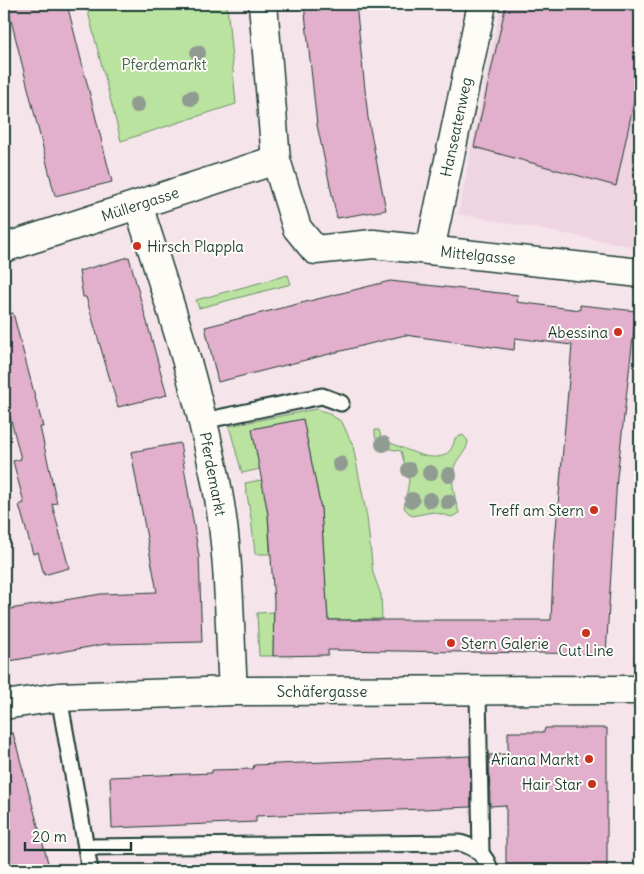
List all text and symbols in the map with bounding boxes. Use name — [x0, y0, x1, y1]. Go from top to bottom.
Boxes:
park label: Pferdemarkt — [122, 55, 206, 74]
street label: Hanseatenweg — [436, 75, 476, 179]
street label: Müllergasse — [99, 183, 181, 225]
place label: Hirsch Plappla — [147, 237, 244, 256]
marker: Hirsch Plappla — [131, 240, 143, 252]
street label: Mittelgasse — [439, 242, 517, 268]
place label: Abessina — [548, 323, 608, 342]
marker: Abessina — [612, 326, 624, 338]
street label: Pferdemarkt — [196, 430, 230, 518]
place label: Treff am Stern — [489, 501, 584, 520]
marker: Treff am Stern — [588, 504, 600, 516]
marker: Cut Line — [580, 627, 592, 639]
place label: Stern Galerie — [461, 634, 549, 653]
marker: Stern Galerie — [445, 637, 457, 649]
place label: Cut Line — [558, 641, 614, 660]
street label: Schäfergasse — [277, 682, 367, 701]
place label: Ariana Markt — [491, 750, 579, 769]
marker: Ariana Markt — [583, 753, 595, 765]
place label: Hair Star — [522, 775, 582, 794]
marker: Hair Star — [586, 778, 598, 790]
scale bar — [25, 819, 131, 851]
text: 20 m — [32, 827, 67, 846]

